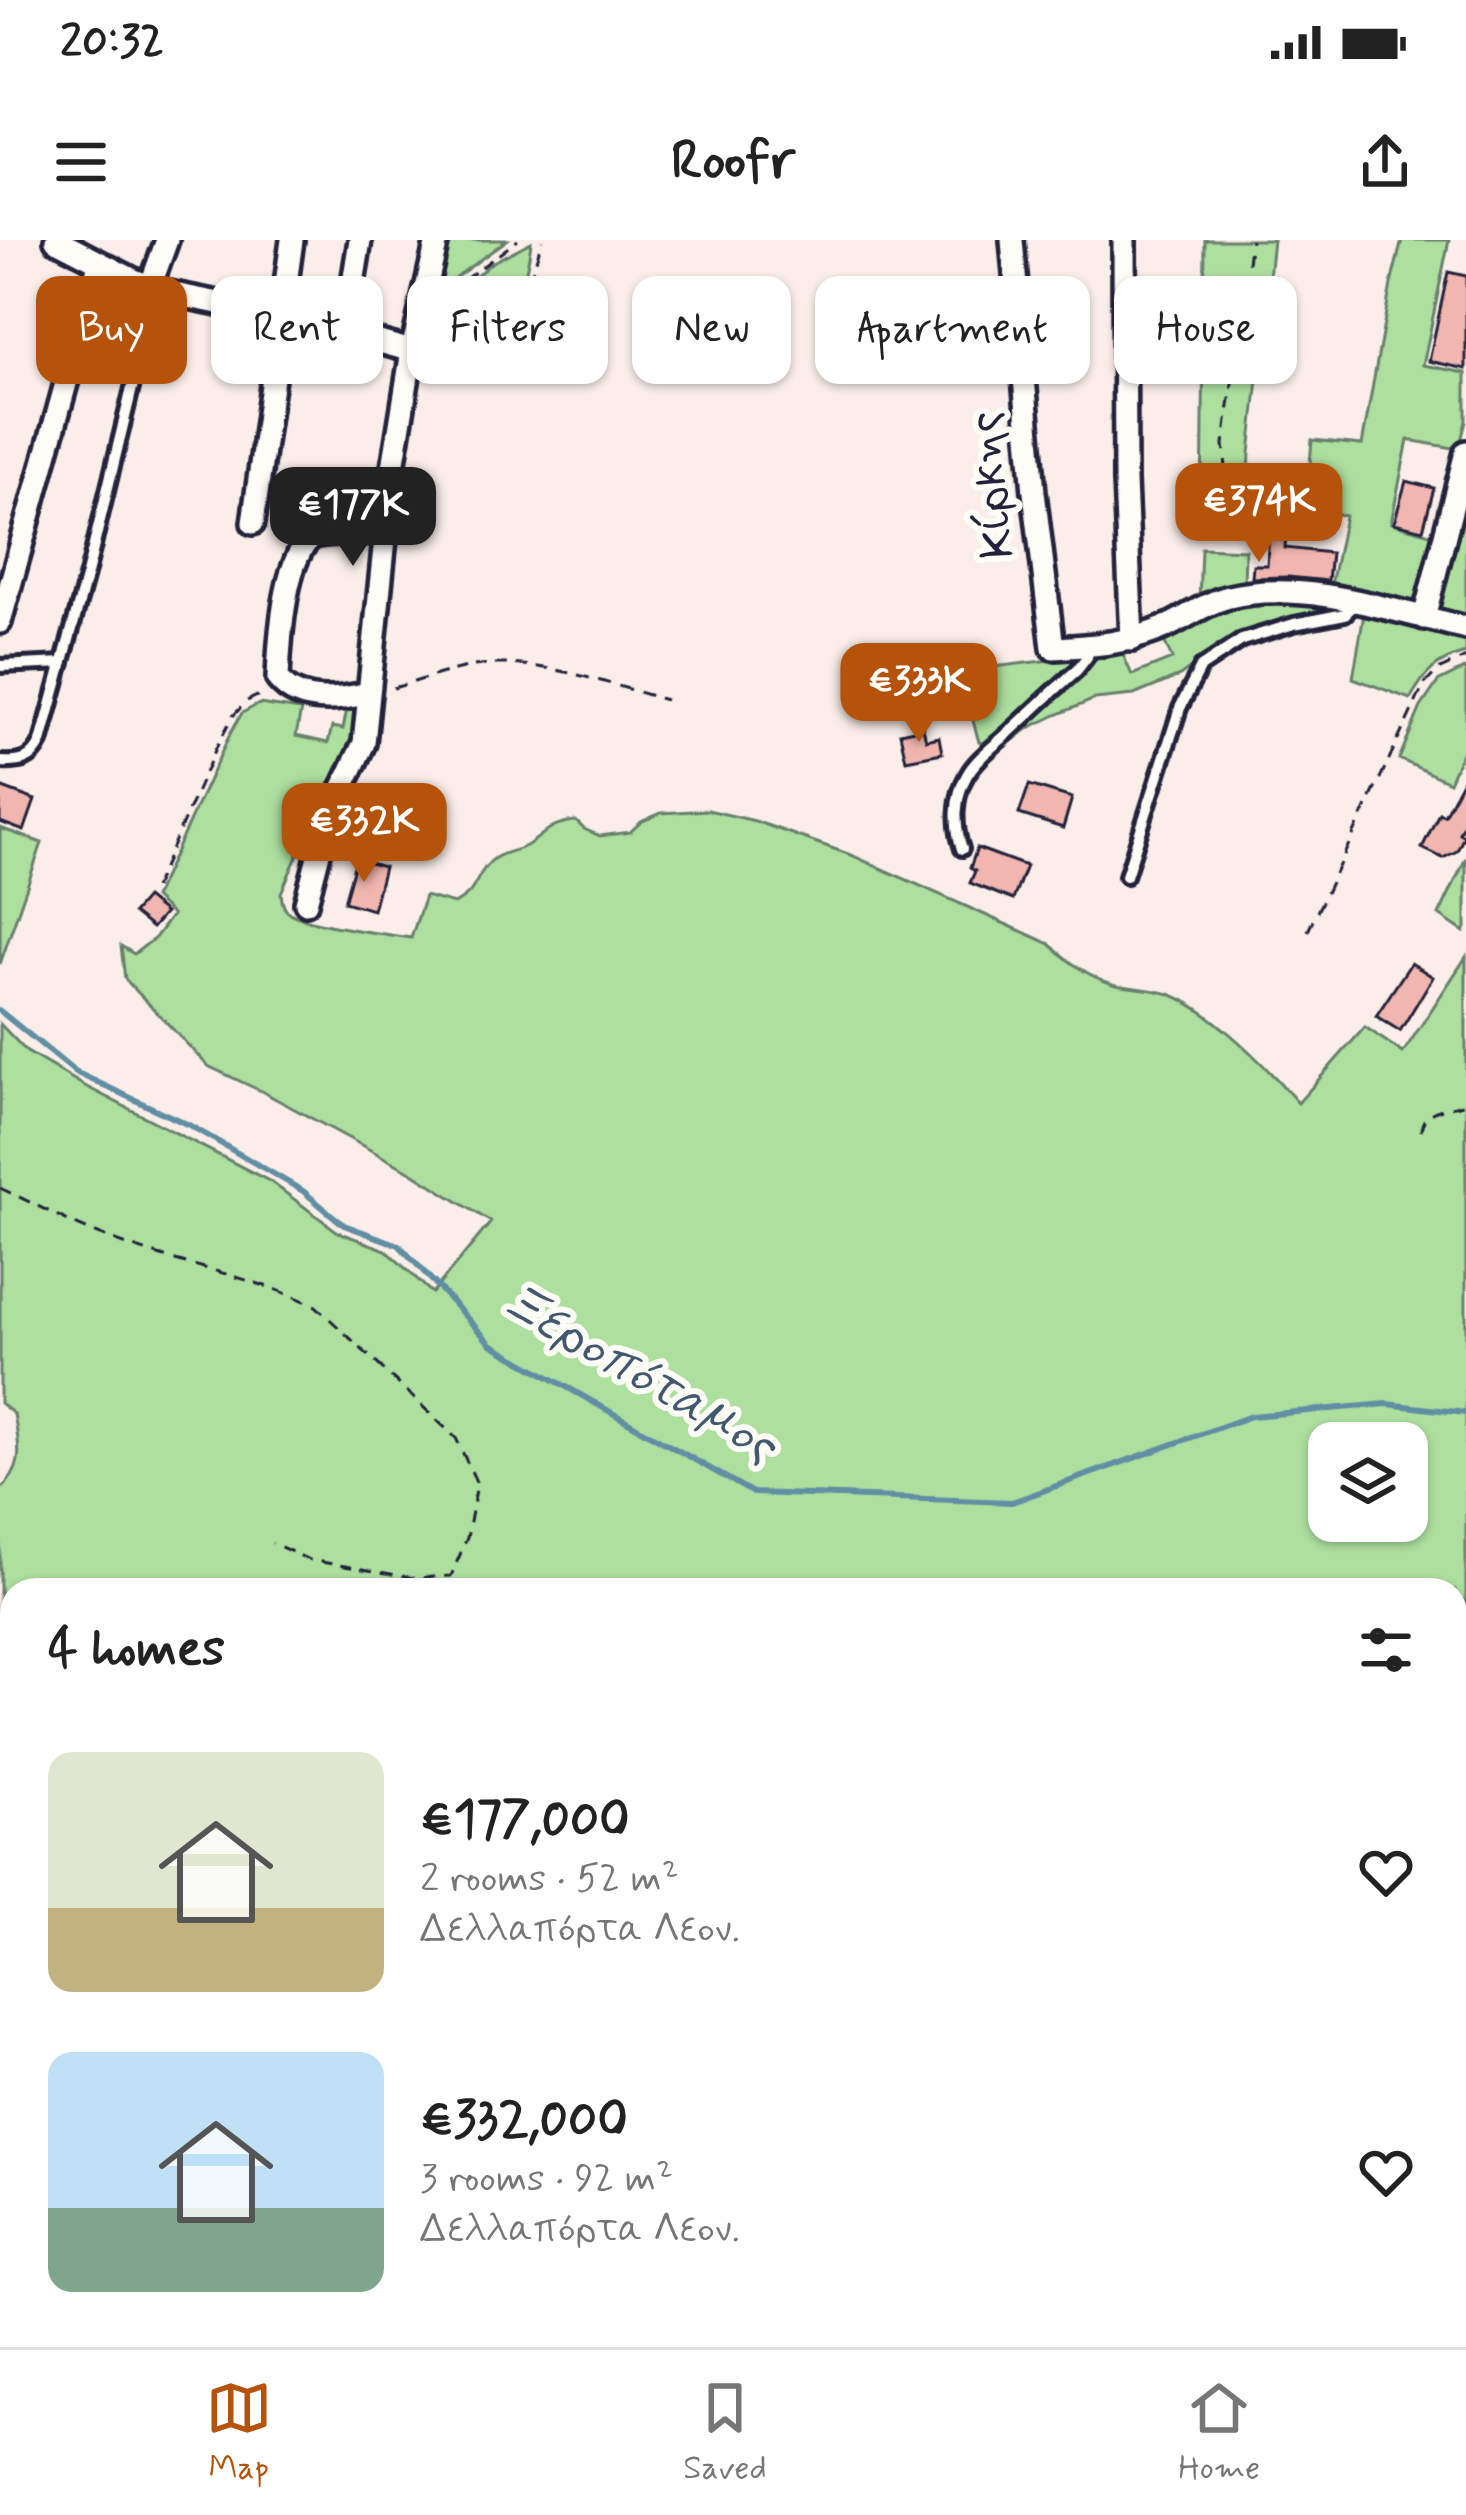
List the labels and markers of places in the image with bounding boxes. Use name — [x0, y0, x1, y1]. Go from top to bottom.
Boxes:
pin: €374K — [1175, 463, 1343, 565]
pin: €177K — [269, 467, 437, 569]
pin: €333K — [835, 643, 1003, 745]
pin: €332K — [280, 783, 448, 885]

